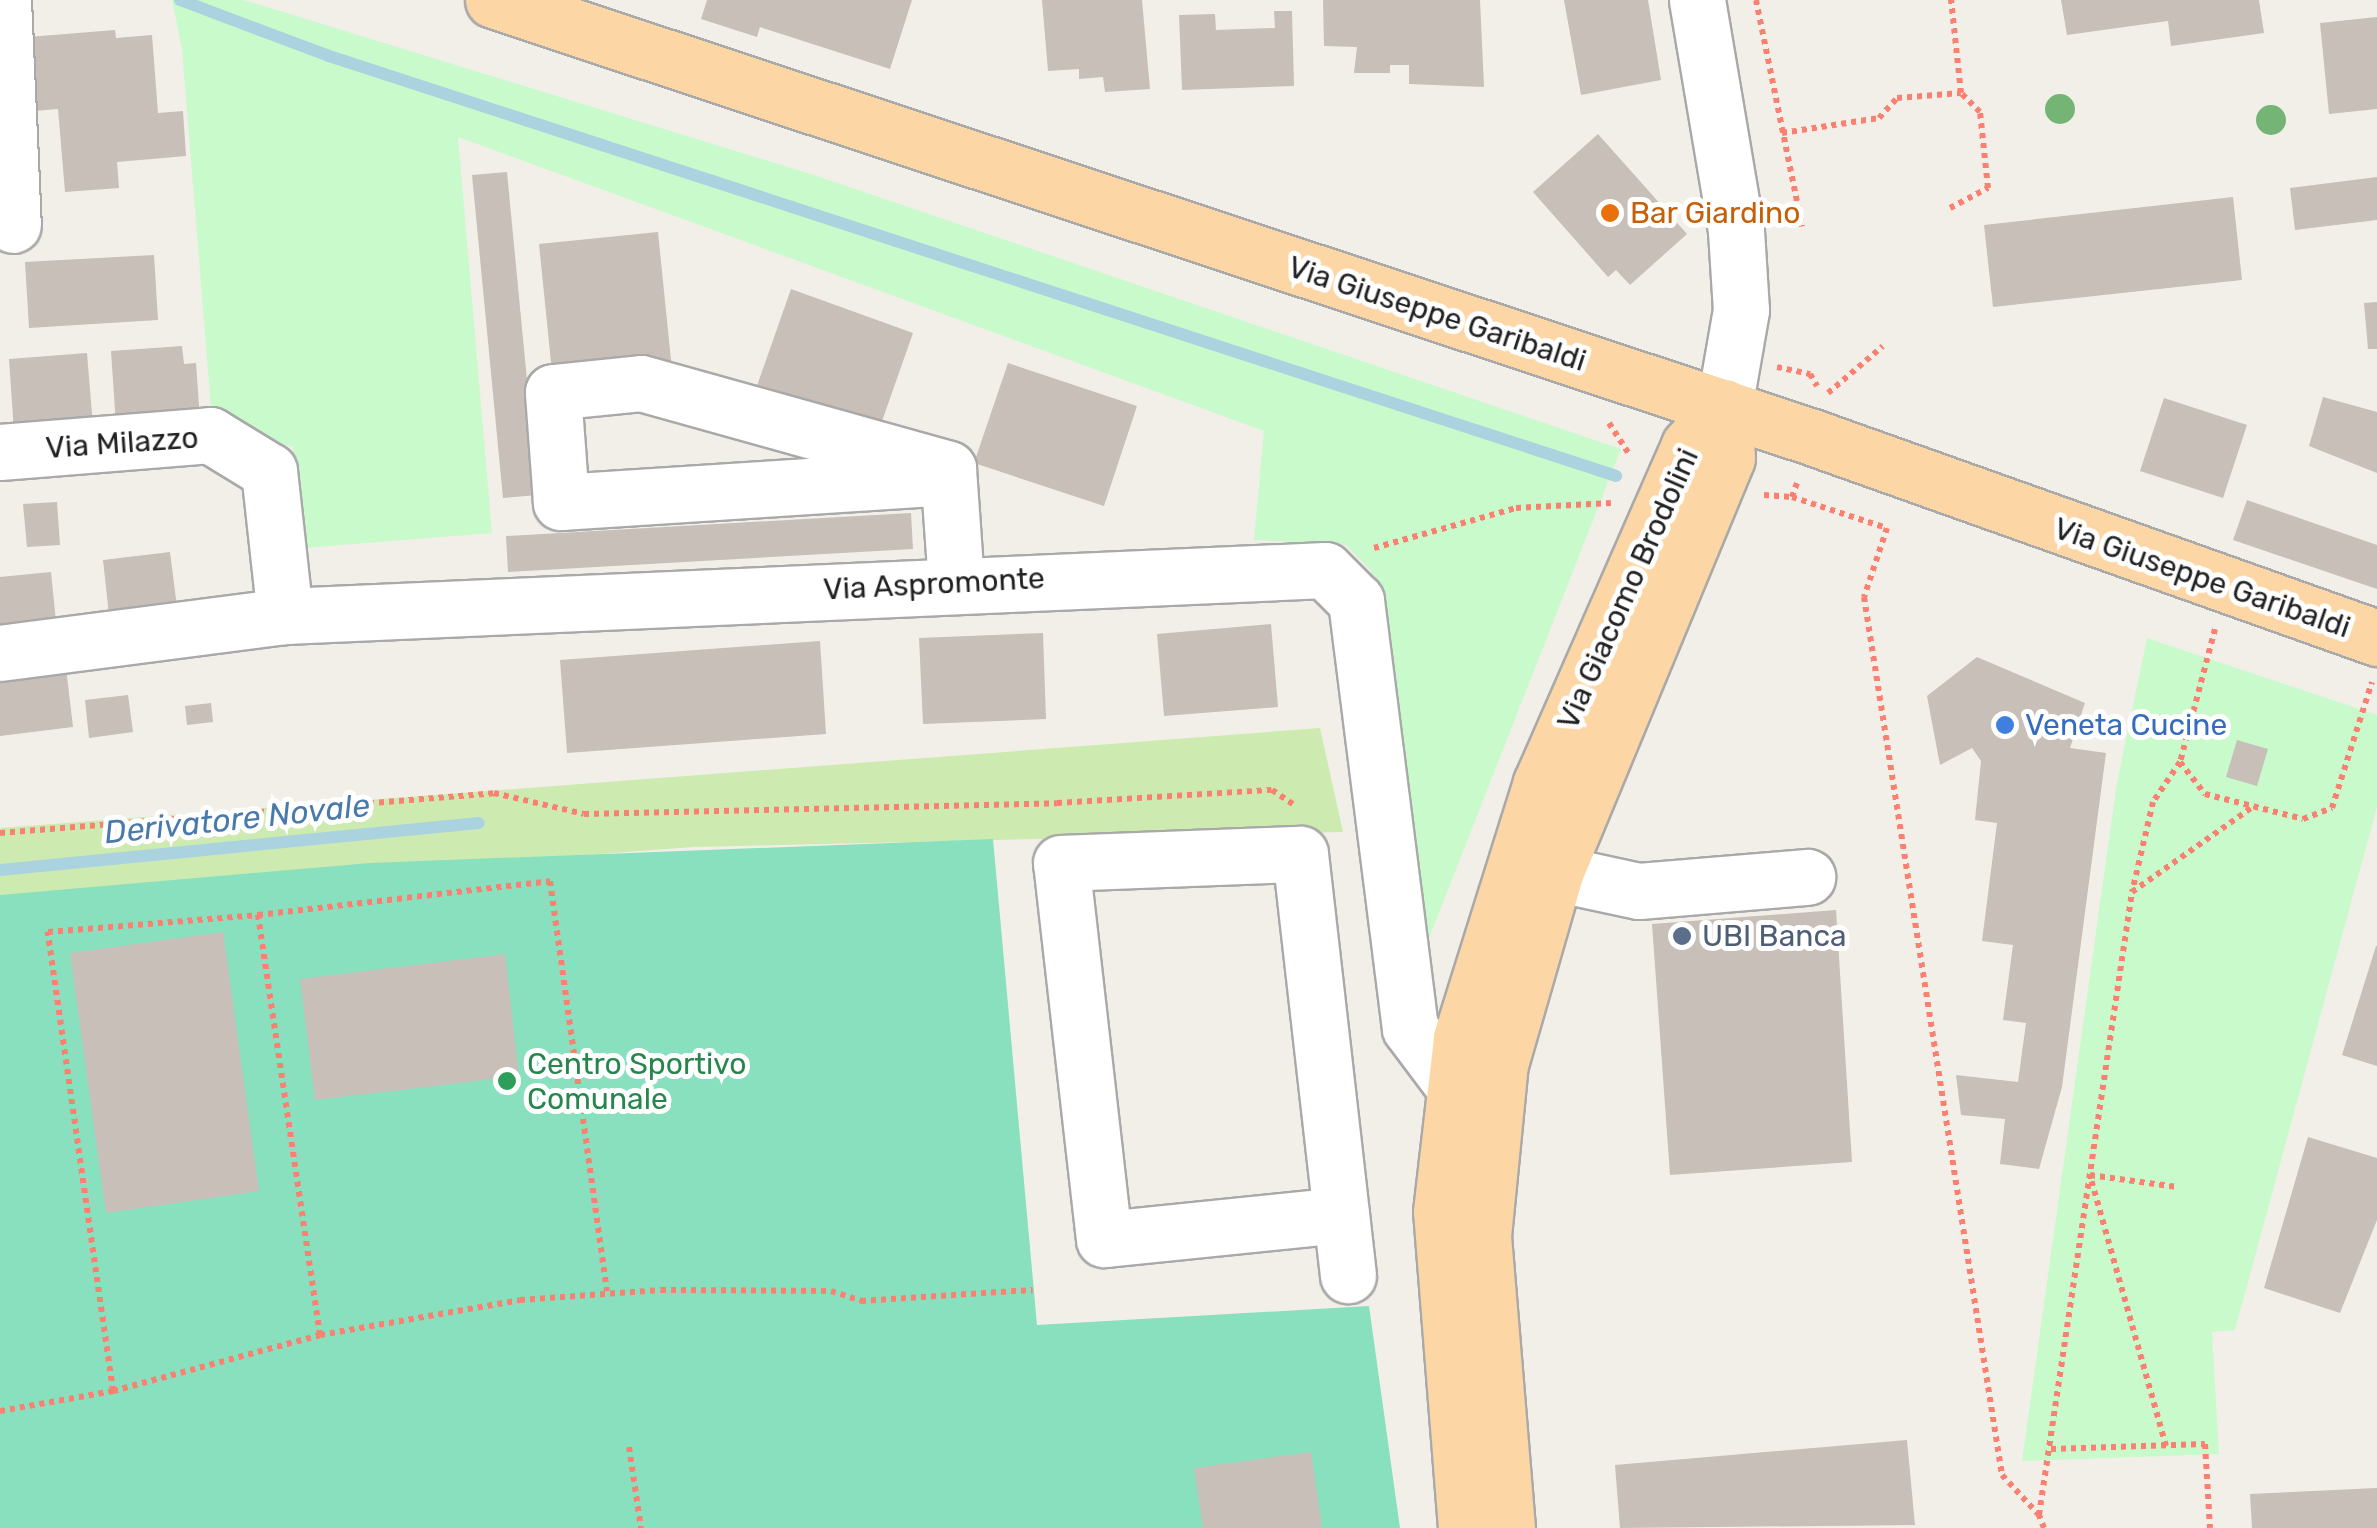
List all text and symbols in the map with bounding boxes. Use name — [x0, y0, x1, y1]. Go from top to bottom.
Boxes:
place label: Bar Giardino — [1630, 195, 1801, 231]
marker: Bar Giardino — [1599, 202, 1621, 224]
street label: Via Giuseppe Garibaldi — [1284, 249, 1590, 379]
street label: Via Milazzo — [44, 420, 200, 466]
street label: Via Giacomo Brodolini — [1550, 443, 1706, 735]
street label: Via Giuseppe Garibaldi — [2049, 510, 2355, 646]
street label: Via Aspromonte — [822, 560, 1046, 608]
place label: Veneta Cucine — [2025, 707, 2227, 743]
marker: Veneta Cucine — [1994, 714, 2016, 736]
water label: Derivatore Novale — [102, 786, 372, 852]
place label: UBI Banca — [1702, 918, 1847, 954]
marker: UBI Banca — [1671, 925, 1693, 947]
place label: Centro Sportivo Comunale — [527, 1046, 747, 1116]
marker: Centro Sportivo Comunale — [496, 1070, 518, 1092]

